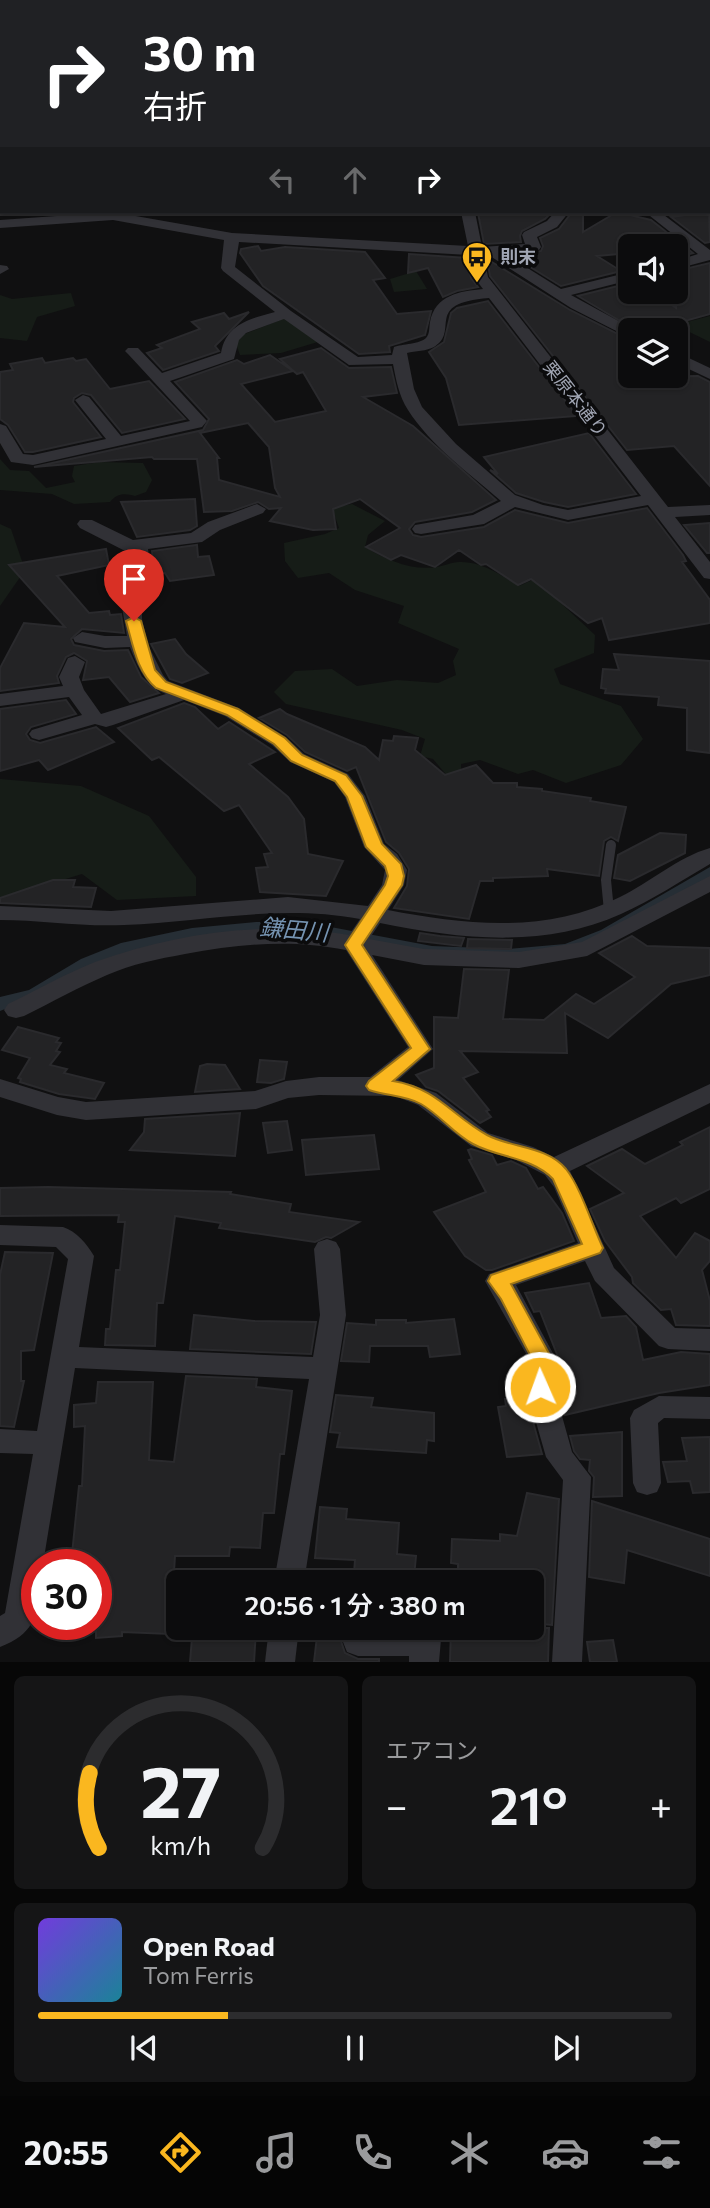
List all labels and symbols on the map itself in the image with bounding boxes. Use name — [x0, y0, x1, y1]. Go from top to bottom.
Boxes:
bus stop icon: 則末 — [460, 240, 494, 284]
place label: 則末 — [500, 245, 536, 267]
street label: 栗原本通り — [539, 356, 612, 441]
pin — [104, 549, 164, 621]
water label: 鎌田川 — [258, 912, 333, 946]
position arrow — [503, 1350, 577, 1424]
speed limit sign: 30 — [21, 1549, 112, 1640]

